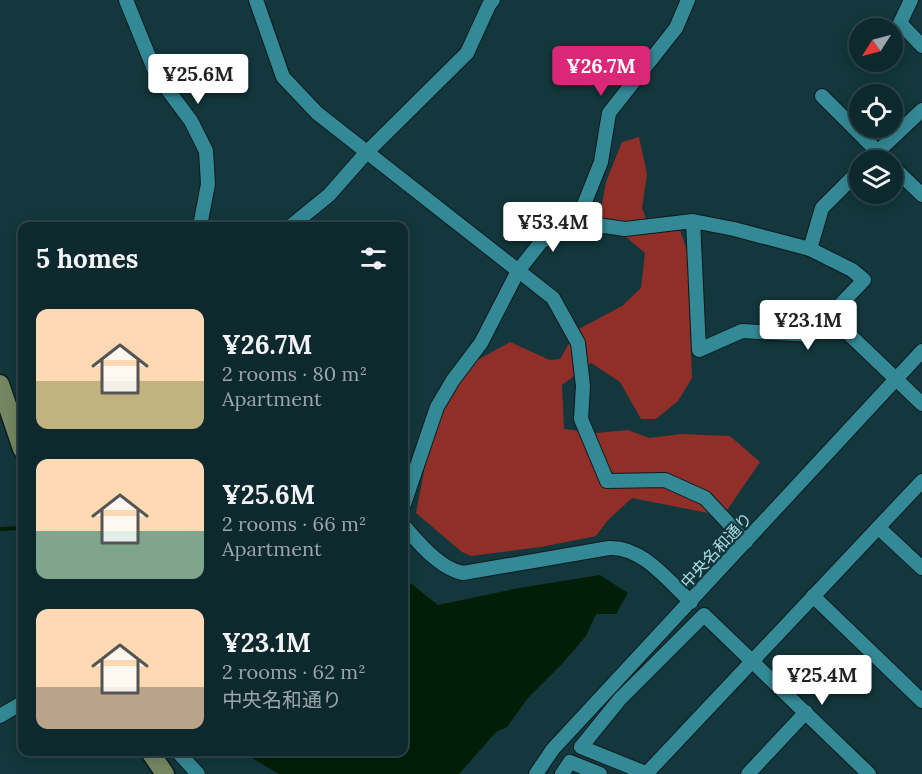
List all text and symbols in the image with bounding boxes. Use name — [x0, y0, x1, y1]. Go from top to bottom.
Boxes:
north arrow — [849, 18, 903, 72]
map controls — [849, 18, 903, 204]
pin: ¥26.7M — [552, 46, 650, 97]
text: ¥26.7M — [566, 53, 636, 78]
pin: ¥25.6M — [149, 54, 247, 105]
text: ¥25.6M — [162, 61, 234, 86]
button: locate — [849, 84, 903, 138]
button: layers — [849, 150, 903, 204]
pin: ¥53.4M — [504, 202, 602, 253]
text: ¥53.4M — [517, 209, 589, 234]
text: 5 homes — [36, 242, 138, 275]
icon: filters — [357, 242, 390, 275]
pin: ¥23.1M — [759, 300, 857, 351]
text: ¥23.1M — [774, 307, 842, 332]
text: ¥26.7M — [222, 328, 312, 361]
icon: home — [84, 333, 156, 405]
text: 2 rooms · 80 m² — [222, 361, 367, 386]
text: Apartment — [222, 386, 322, 411]
text: ¥25.6M — [222, 478, 315, 511]
icon: home — [84, 483, 156, 555]
street label: 中央名和通り — [676, 508, 756, 592]
text: 2 rooms · 66 m² — [222, 511, 367, 536]
text: Apartment — [222, 536, 322, 561]
text: ¥23.1M — [222, 626, 311, 659]
icon: home — [84, 633, 156, 705]
pin: ¥25.4M — [773, 655, 871, 706]
text: 2 rooms · 62 m² — [222, 659, 366, 684]
text: ¥25.4M — [787, 662, 857, 687]
text: 中央名和通り — [222, 687, 342, 712]

